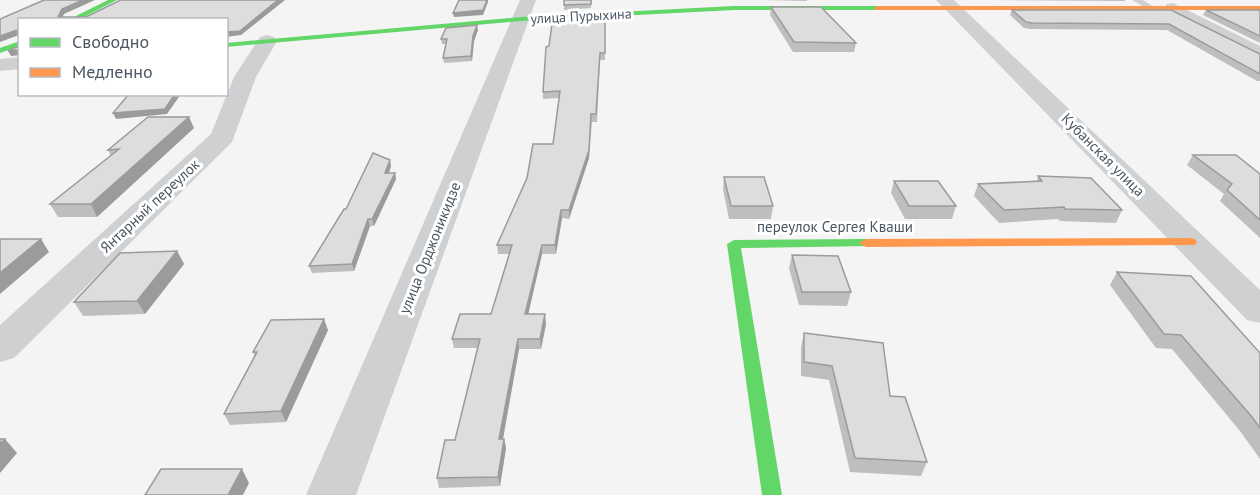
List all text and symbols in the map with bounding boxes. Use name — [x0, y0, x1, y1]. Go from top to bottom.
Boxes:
street label: улица Пурыхина — [530, 4, 632, 28]
legend — [18, 18, 228, 96]
text: Свободно — [72, 30, 149, 53]
text: Медленно — [72, 60, 153, 83]
street label: Кубанская улица — [1058, 109, 1149, 200]
street label: Янтарный переулок — [96, 154, 204, 257]
street label: улица Орджоникидзе — [394, 179, 465, 316]
street label: переулок Сергея Кваши — [757, 217, 913, 236]

